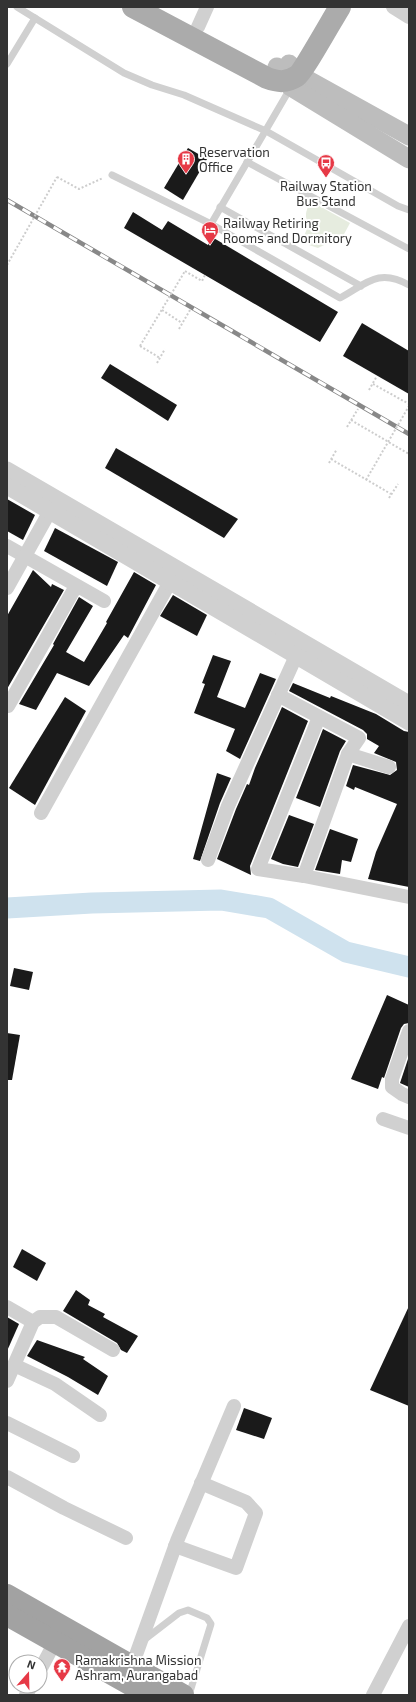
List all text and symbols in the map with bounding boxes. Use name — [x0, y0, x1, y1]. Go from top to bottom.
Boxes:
place label: Reservation Office — [199, 144, 270, 175]
building icon: Reservation Office — [176, 149, 196, 174]
bus stop icon: Railway Station Bus Stand — [316, 153, 336, 178]
place label: Railway Station Bus Stand — [280, 178, 372, 209]
place label: Railway Retiring Rooms and Dormitory — [223, 215, 352, 246]
hotel icon: Railway Retiring Rooms and Dormitory — [200, 220, 220, 245]
place label: Ramakrishna Mission Ashram, Aurangabad — [75, 1652, 202, 1683]
north arrow — [8, 1654, 48, 1694]
text: N — [26, 1657, 38, 1672]
temple icon: Ramakrishna Mission Ashram, Aurangabad — [52, 1657, 72, 1682]

